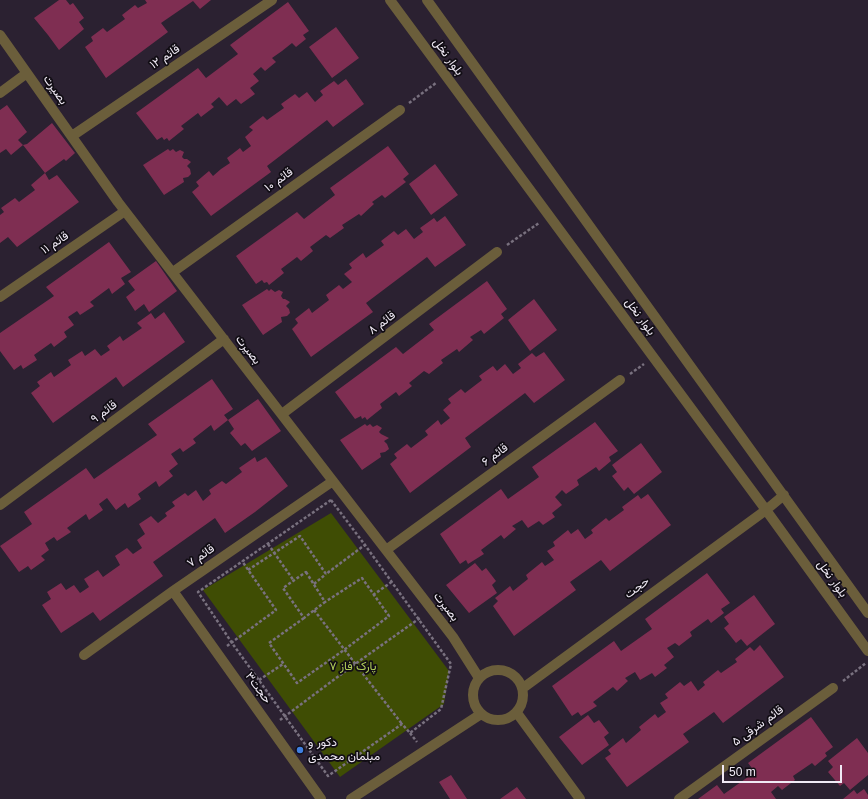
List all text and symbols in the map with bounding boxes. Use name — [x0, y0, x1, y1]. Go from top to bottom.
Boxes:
street label: بلوار نخل — [430, 36, 466, 78]
street label: قائم ۱۲ — [147, 42, 183, 72]
street label: بصیرت — [40, 72, 70, 108]
street label: قائم ۱۰ — [262, 165, 296, 195]
street label: قائم ۱۱ — [38, 229, 72, 257]
street label: بلوار نخل — [622, 296, 658, 338]
street label: قائم ۸ — [366, 308, 398, 338]
street label: بصیرت — [232, 333, 264, 367]
street label: قائم ۹ — [88, 398, 120, 426]
street label: قائم ۶ — [479, 441, 511, 469]
street label: قائم ۷ — [184, 541, 218, 571]
street label: بلوار نخل — [814, 558, 850, 600]
street label: حجت — [622, 574, 652, 602]
street label: بصیرت — [430, 590, 462, 624]
park label: پارک فاز ۷ — [330, 660, 376, 674]
street label: حجت۳ — [242, 669, 274, 707]
street label: قائم شرقی ۵ — [729, 702, 787, 750]
place label: دکور و مبلمان محمدی — [308, 736, 380, 764]
marker: دکور و مبلمان محمدی — [295, 745, 305, 755]
scale bar — [724, 757, 844, 783]
text: 50 m — [729, 765, 756, 779]

